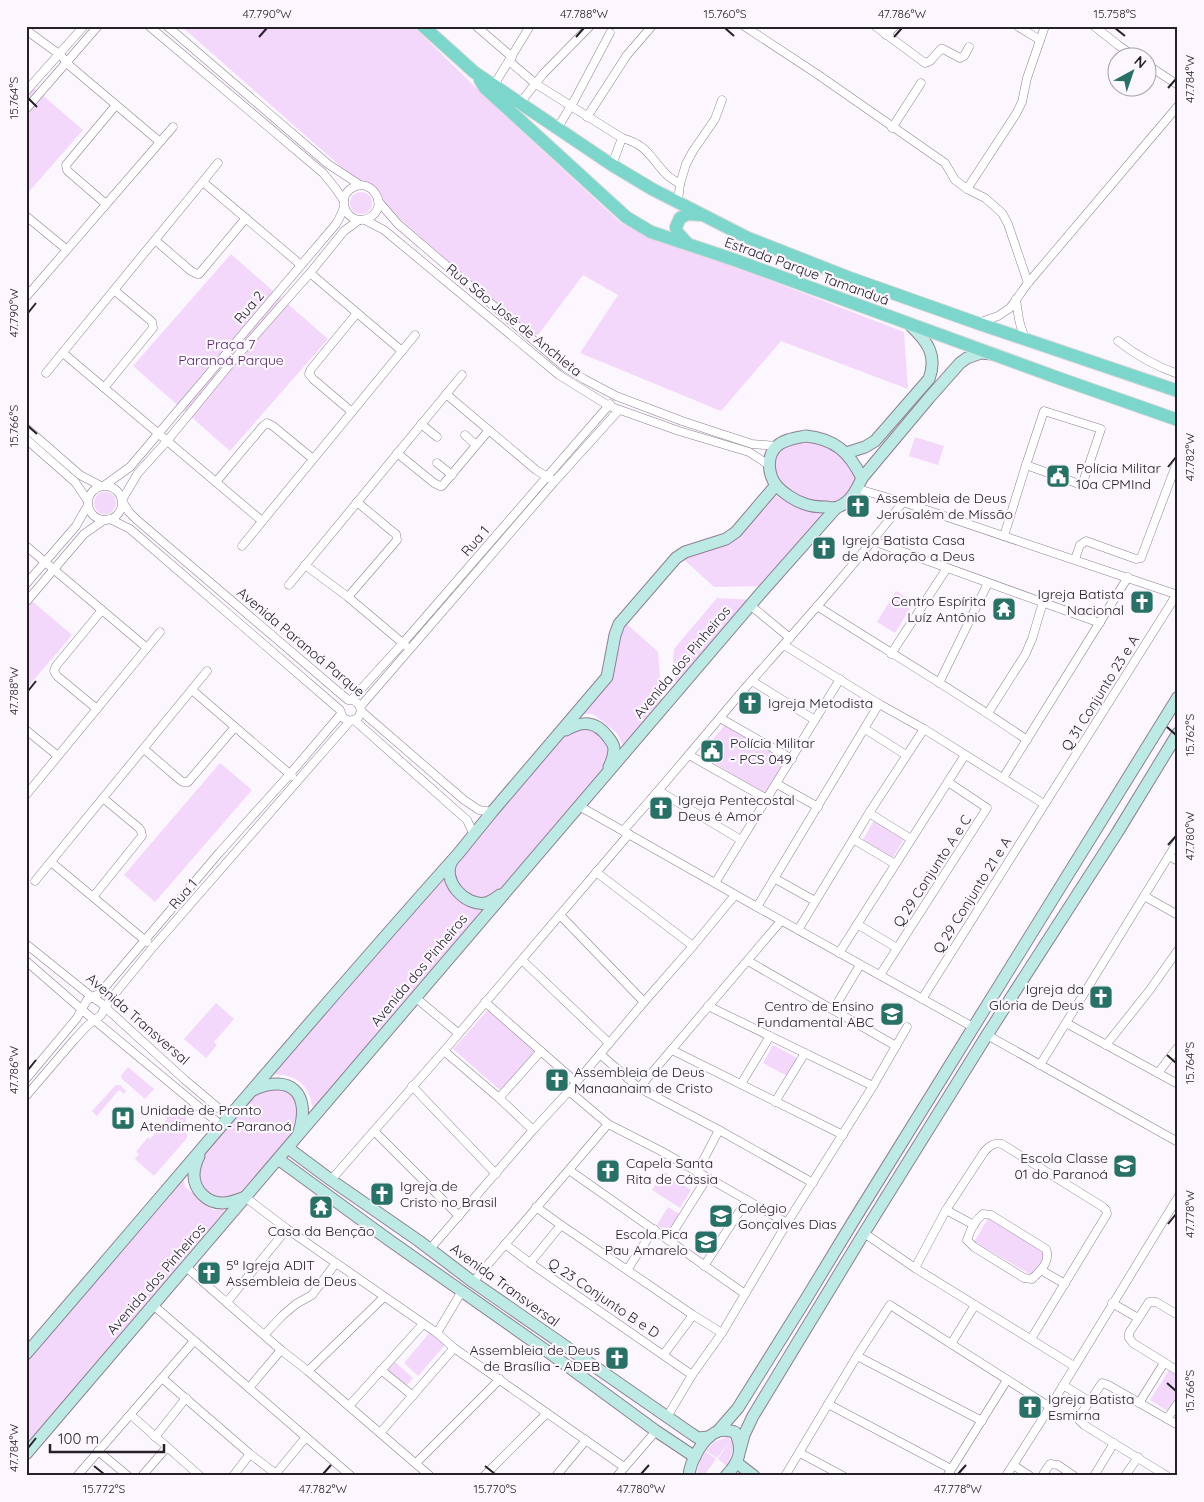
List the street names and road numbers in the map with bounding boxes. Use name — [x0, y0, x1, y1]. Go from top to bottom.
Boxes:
street label: Estrada Parque Tamanduá — [722, 233, 892, 309]
street label: Rua São José de Anchieta — [442, 260, 586, 380]
street label: Rua 2 — [230, 287, 268, 327]
street label: Rua 1 — [457, 522, 493, 560]
street label: Avenida Paranoá Parque — [233, 583, 369, 701]
street label: Avenida dos Pinheiros — [630, 602, 734, 722]
street label: Q 31 Conjunto 23 e A — [1057, 632, 1143, 754]
street label: Q 29 Conjunto A e C — [889, 811, 975, 931]
street label: Q 29 Conjunto 21 e A — [929, 833, 1015, 957]
street label: Rua 1 — [165, 875, 201, 913]
street label: Avenida dos Pinheiros — [367, 910, 471, 1030]
street label: Avenida Transversal — [83, 969, 193, 1069]
street label: Avenida dos Pinheiros — [103, 1220, 209, 1338]
street label: Avenida Transversal — [447, 1239, 563, 1331]
street label: Q 23 Conjunto B e D — [545, 1254, 663, 1342]

